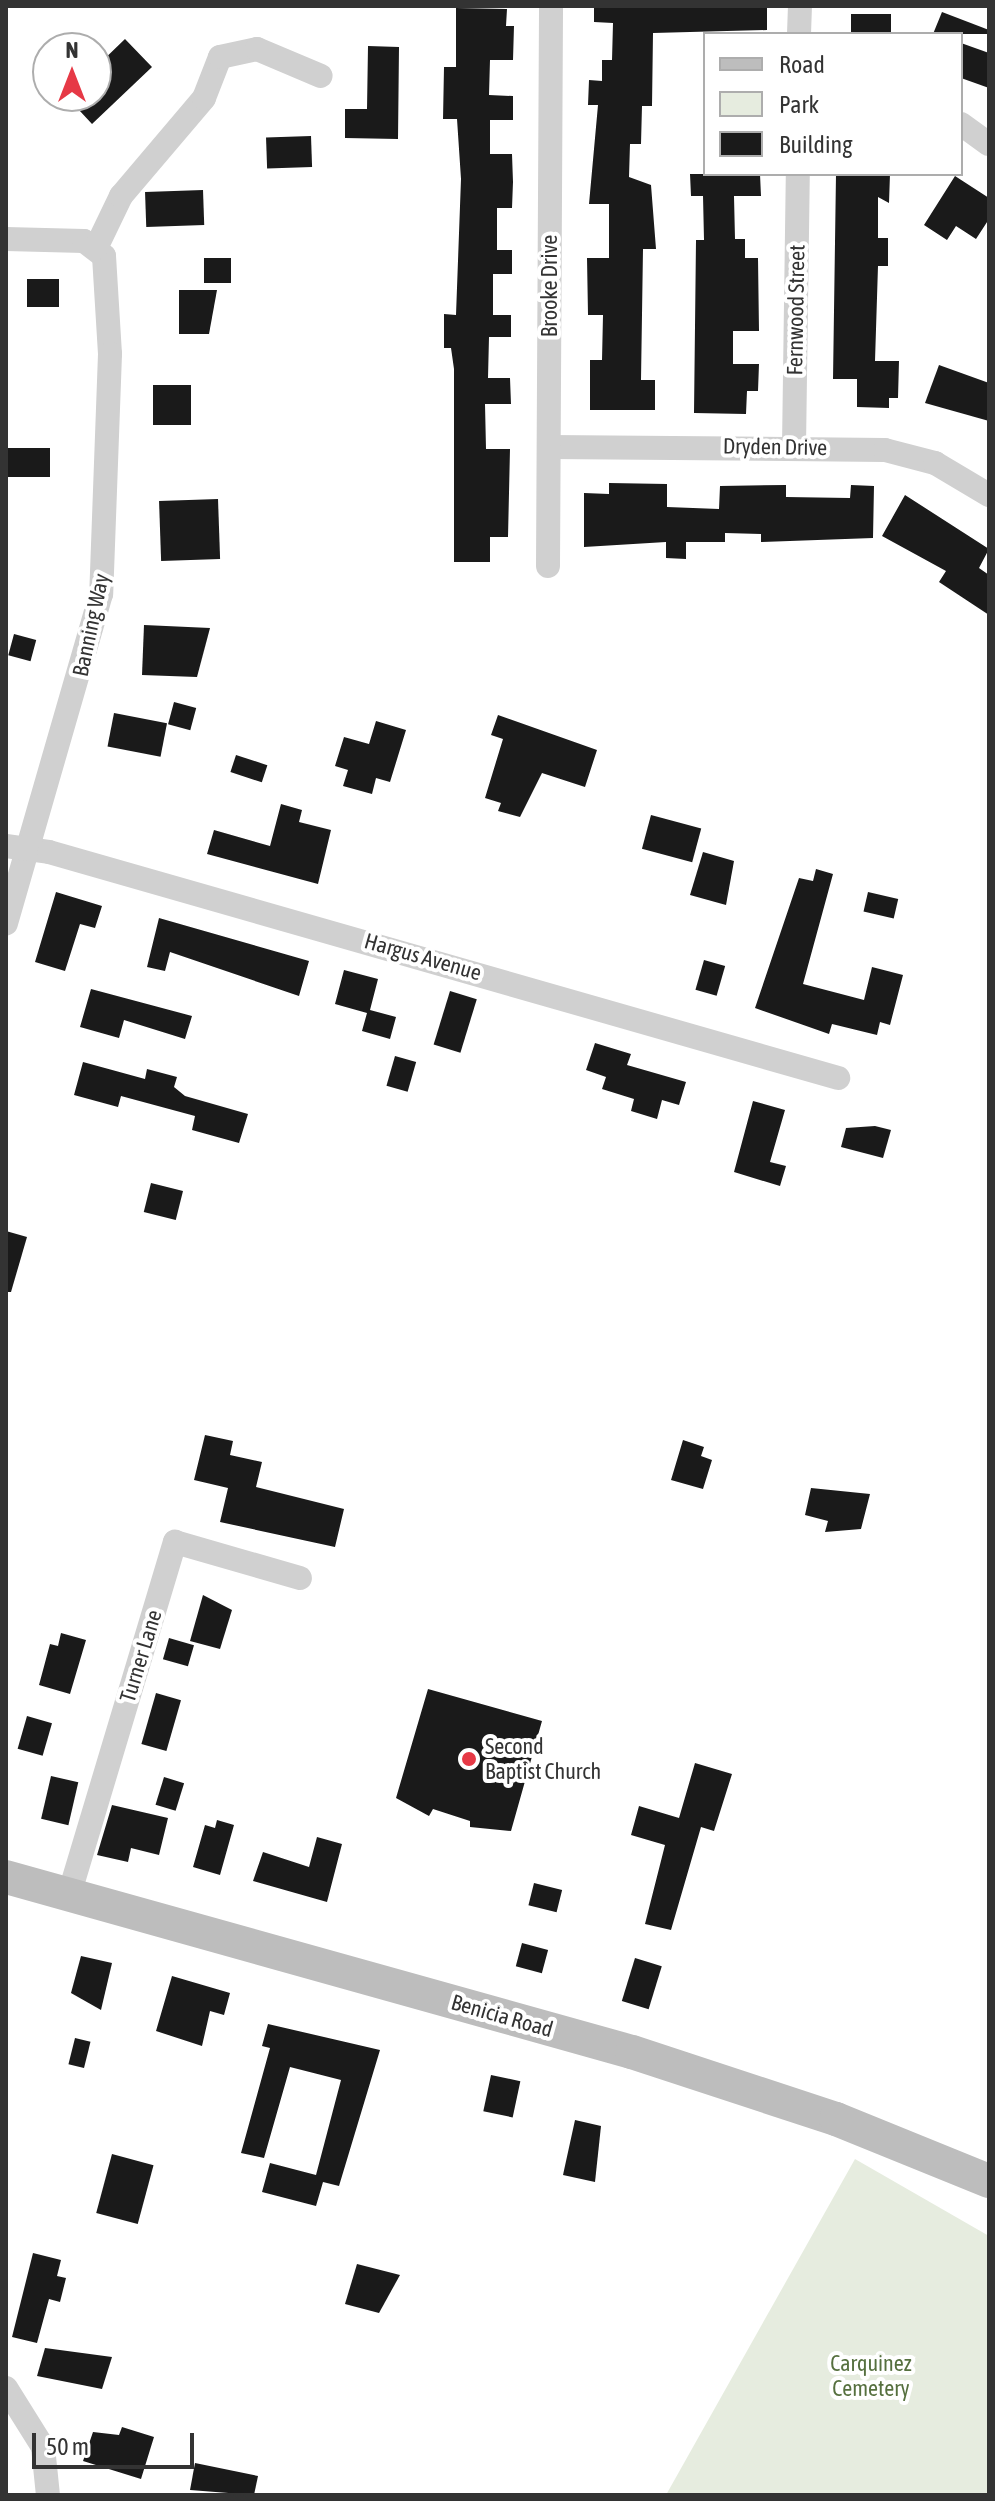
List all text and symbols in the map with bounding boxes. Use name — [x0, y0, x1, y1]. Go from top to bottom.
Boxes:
north arrow — [32, 32, 112, 112]
legend — [703, 32, 963, 176]
text: N — [66, 37, 78, 63]
text: Road — [779, 51, 825, 78]
text: Park — [779, 91, 819, 118]
text: Building — [779, 131, 852, 158]
street label: Brooke Drive — [537, 235, 563, 337]
street label: Fernwood Street — [782, 244, 810, 376]
street label: Dryden Drive — [723, 433, 827, 461]
street label: Banning Way — [67, 571, 115, 679]
street label: Hargus Avenue — [361, 928, 485, 986]
street label: Turner Lane — [114, 1607, 168, 1705]
place label: Second Baptist Church — [485, 1733, 601, 1784]
marker: Second Baptist Church — [460, 1750, 478, 1768]
street label: Benicia Road — [448, 1989, 556, 2043]
park label: Carquinez Cemetery — [830, 2350, 912, 2402]
scale bar — [36, 2417, 198, 2467]
text: 50 m — [46, 2433, 89, 2460]

